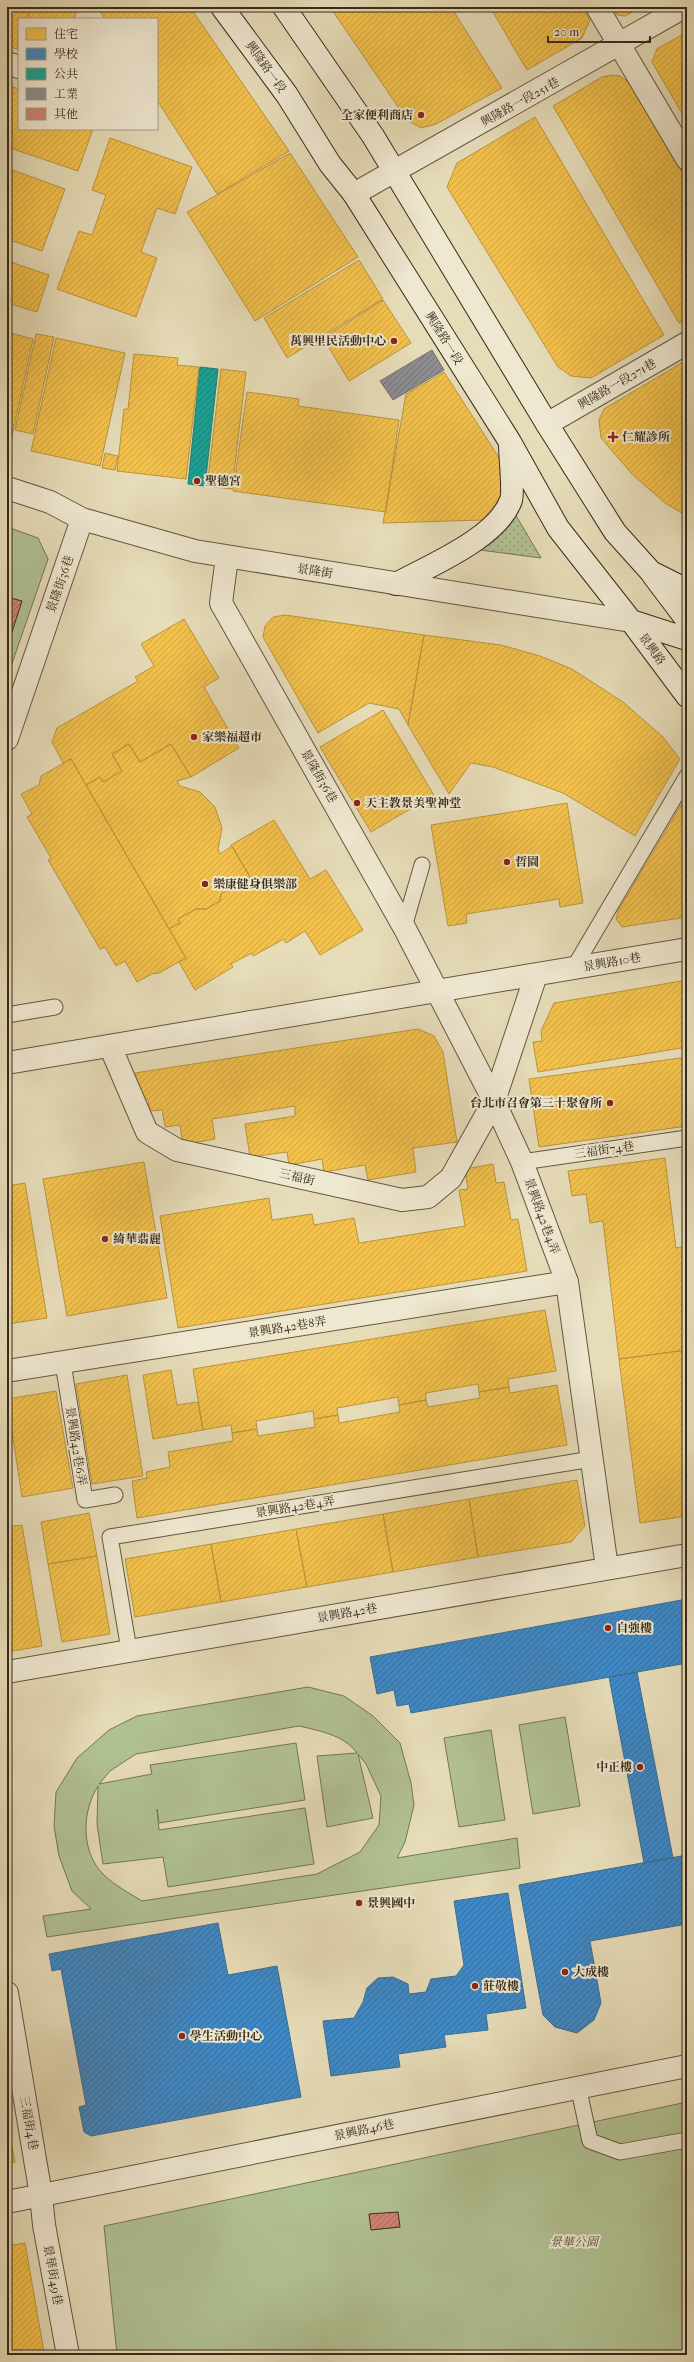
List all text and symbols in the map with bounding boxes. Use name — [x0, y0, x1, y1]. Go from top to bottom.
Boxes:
legend — [18, 18, 158, 130]
scale bar — [548, 18, 650, 44]
text: 20 m — [554, 25, 579, 39]
text: 住宅 — [54, 27, 78, 41]
street label: 興隆路一段 — [243, 39, 289, 95]
text: 學校 — [54, 47, 78, 61]
text: 公共 — [54, 67, 78, 81]
street label: 興隆路一段251巷 — [478, 75, 562, 129]
text: 工業 — [54, 87, 78, 101]
text: 其他 — [54, 107, 78, 121]
place label: 全家便利商店 — [341, 108, 413, 122]
marker: 全家便利商店 — [416, 110, 426, 120]
street label: 興隆路一段 — [422, 309, 466, 367]
place label: 萬興里民活動中心 — [290, 334, 386, 348]
marker: 萬興里民活動中心 — [389, 336, 399, 346]
street label: 興隆路一段271巷 — [575, 356, 659, 412]
place label: 仁耀診所 — [622, 430, 670, 444]
marker: 仁耀診所 — [607, 431, 619, 443]
place label: 聖德宮 — [205, 474, 241, 488]
marker: 聖德宮 — [192, 476, 202, 486]
street label: 景隆街36巷 — [44, 554, 76, 614]
street label: 景隆街 — [296, 561, 335, 581]
street label: 景興路 — [636, 630, 668, 668]
place label: 家樂福超市 — [202, 730, 262, 744]
marker: 家樂福超市 — [189, 732, 199, 742]
street label: 景隆街36巷 — [298, 747, 340, 805]
place label: 天主教景美聖神堂 — [365, 796, 461, 810]
marker: 天主教景美聖神堂 — [352, 798, 362, 808]
place label: 哲園 — [515, 855, 539, 869]
marker: 哲園 — [502, 857, 512, 867]
place label: 樂康健身俱樂部 — [213, 877, 297, 891]
marker: 樂康健身俱樂部 — [200, 879, 210, 889]
street label: 景興路10巷 — [582, 950, 642, 974]
place label: 台北市召會第三十聚會所 — [470, 1096, 602, 1110]
marker: 台北市召會第三十聚會所 — [605, 1098, 615, 1108]
street label: 三福街74巷 — [573, 1139, 635, 1161]
street label: 三福街 — [278, 1166, 317, 1188]
street label: 景興路42巷4弄 — [522, 1176, 562, 1256]
place label: 綺華翡麗 — [113, 1232, 161, 1246]
marker: 綺華翡麗 — [100, 1234, 110, 1244]
street label: 景興路42巷8弄 — [247, 1314, 327, 1340]
street label: 景興路42巷6弄 — [63, 1406, 89, 1486]
street label: 景興路42巷4弄 — [254, 1494, 336, 1520]
street label: 景興路42巷 — [316, 1601, 378, 1625]
place label: 自強樓 — [616, 1621, 652, 1635]
marker: 自強樓 — [603, 1623, 613, 1633]
place label: 中正樓 — [596, 1760, 632, 1774]
marker: 中正樓 — [635, 1762, 645, 1772]
place label: 景興國中 — [367, 1896, 415, 1910]
marker: 景興國中 — [354, 1898, 364, 1908]
place label: 大成樓 — [573, 1965, 609, 1979]
marker: 大成樓 — [560, 1967, 570, 1977]
place label: 莊敬樓 — [483, 1979, 519, 1993]
marker: 莊敬樓 — [470, 1981, 480, 1991]
place label: 學生活動中心 — [190, 2029, 262, 2043]
marker: 學生活動中心 — [177, 2031, 187, 2041]
street label: 三福街4巷 — [17, 2095, 41, 2151]
street label: 景興路46巷 — [332, 2117, 396, 2143]
park label: 景華公園 — [550, 2235, 600, 2249]
street label: 景華街49巷 — [41, 2244, 65, 2306]

